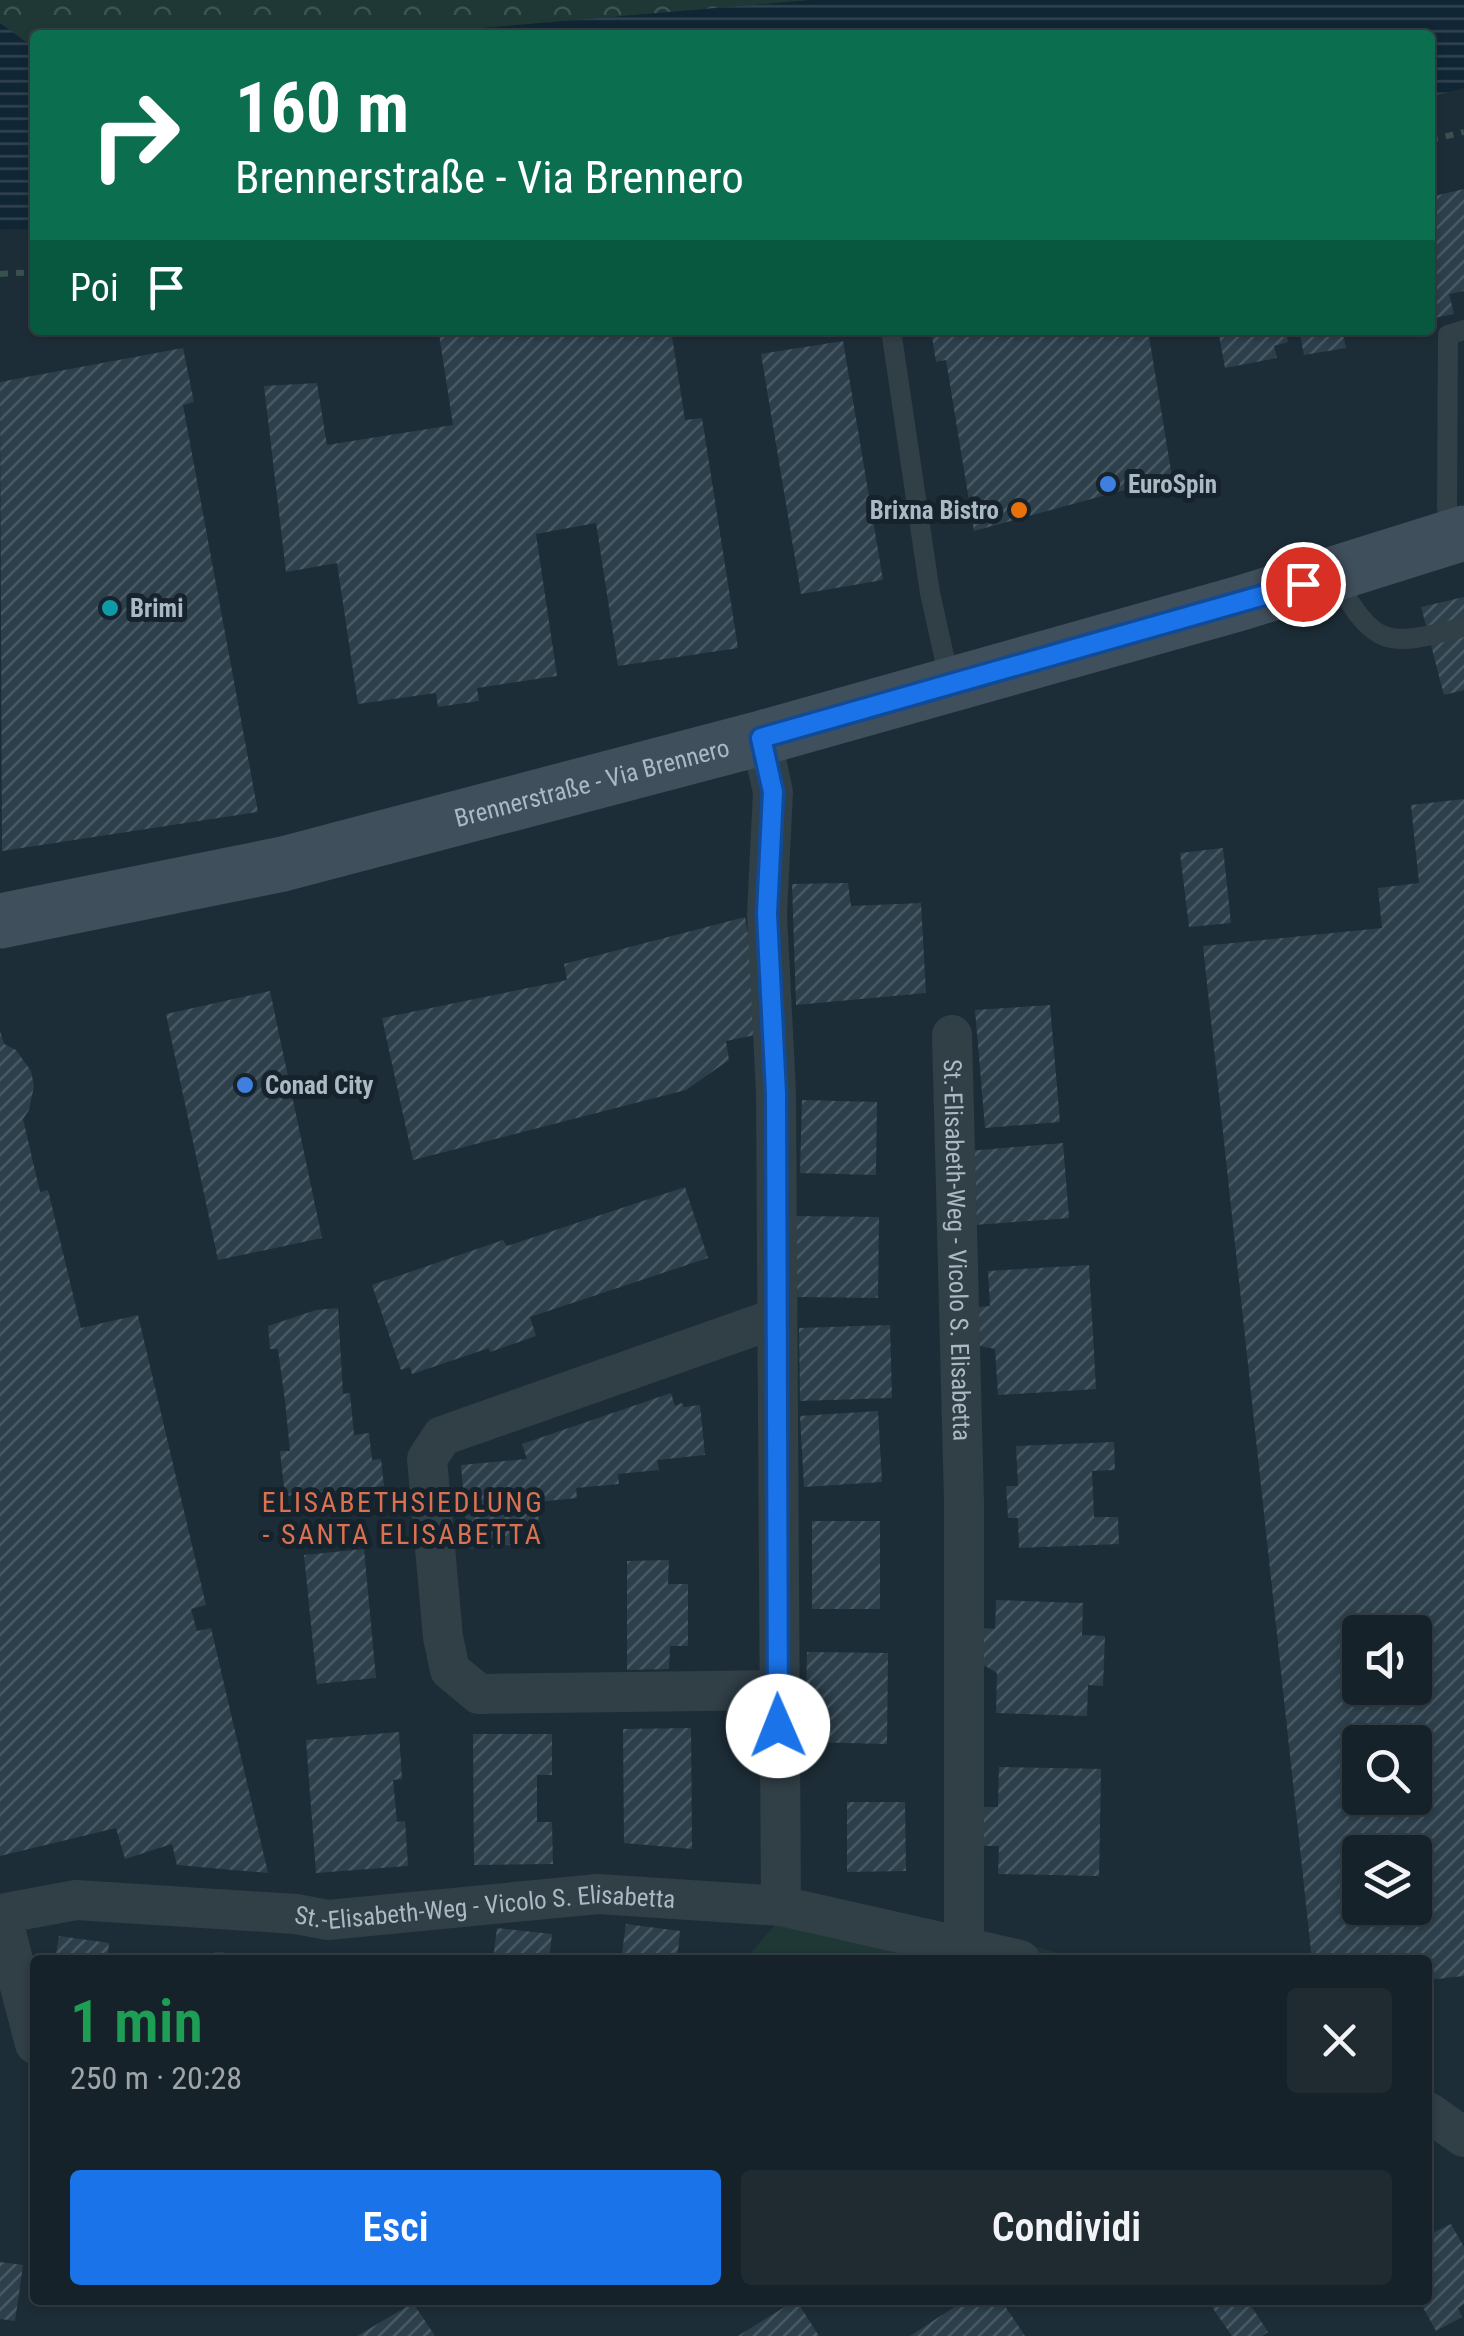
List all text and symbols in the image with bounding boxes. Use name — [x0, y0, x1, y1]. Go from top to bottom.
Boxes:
text: 160 m — [235, 67, 409, 149]
icon: right — [70, 70, 200, 200]
text: Brennerstraße - Via Brennero — [235, 151, 744, 204]
icon: arrive — [139, 260, 194, 315]
text: Poi — [70, 266, 119, 310]
place label: EuroSpin — [1128, 470, 1217, 499]
marker: EuroSpin — [1097, 473, 1119, 495]
place label: Brixna Bistro — [870, 496, 999, 525]
marker: Brixna Bistro — [1008, 499, 1030, 521]
pin — [1261, 542, 1346, 627]
icon: arrive — [1276, 557, 1331, 612]
place label: Brimi — [130, 594, 183, 623]
marker: Brimi — [99, 597, 121, 619]
street label: Brennerstraße - Via Brennero — [451, 733, 732, 833]
street label: St.-Elisabeth-Weg - Vicolo S. Elisabetta — [938, 1059, 977, 1441]
place label: Conad City — [265, 1071, 373, 1100]
marker: Conad City — [234, 1074, 256, 1096]
district label: ELISABETHSIEDLUNG - SANTA ELISABETTA — [262, 1486, 544, 1551]
map controls — [1342, 1615, 1432, 1925]
button: sound — [1342, 1615, 1432, 1705]
position arrow — [726, 1674, 830, 1778]
button: search — [1342, 1725, 1432, 1815]
button: layers — [1342, 1835, 1432, 1925]
street label: St.-Elisabeth-Weg - Vicolo S. Elisabetta — [293, 1879, 676, 1934]
text: 1 min — [70, 1986, 203, 2057]
button: close — [1287, 1988, 1392, 2093]
text: 250 m · 20:28 — [70, 2059, 242, 2097]
button: Esci — [70, 2170, 721, 2285]
button: Condividi — [741, 2170, 1392, 2285]

